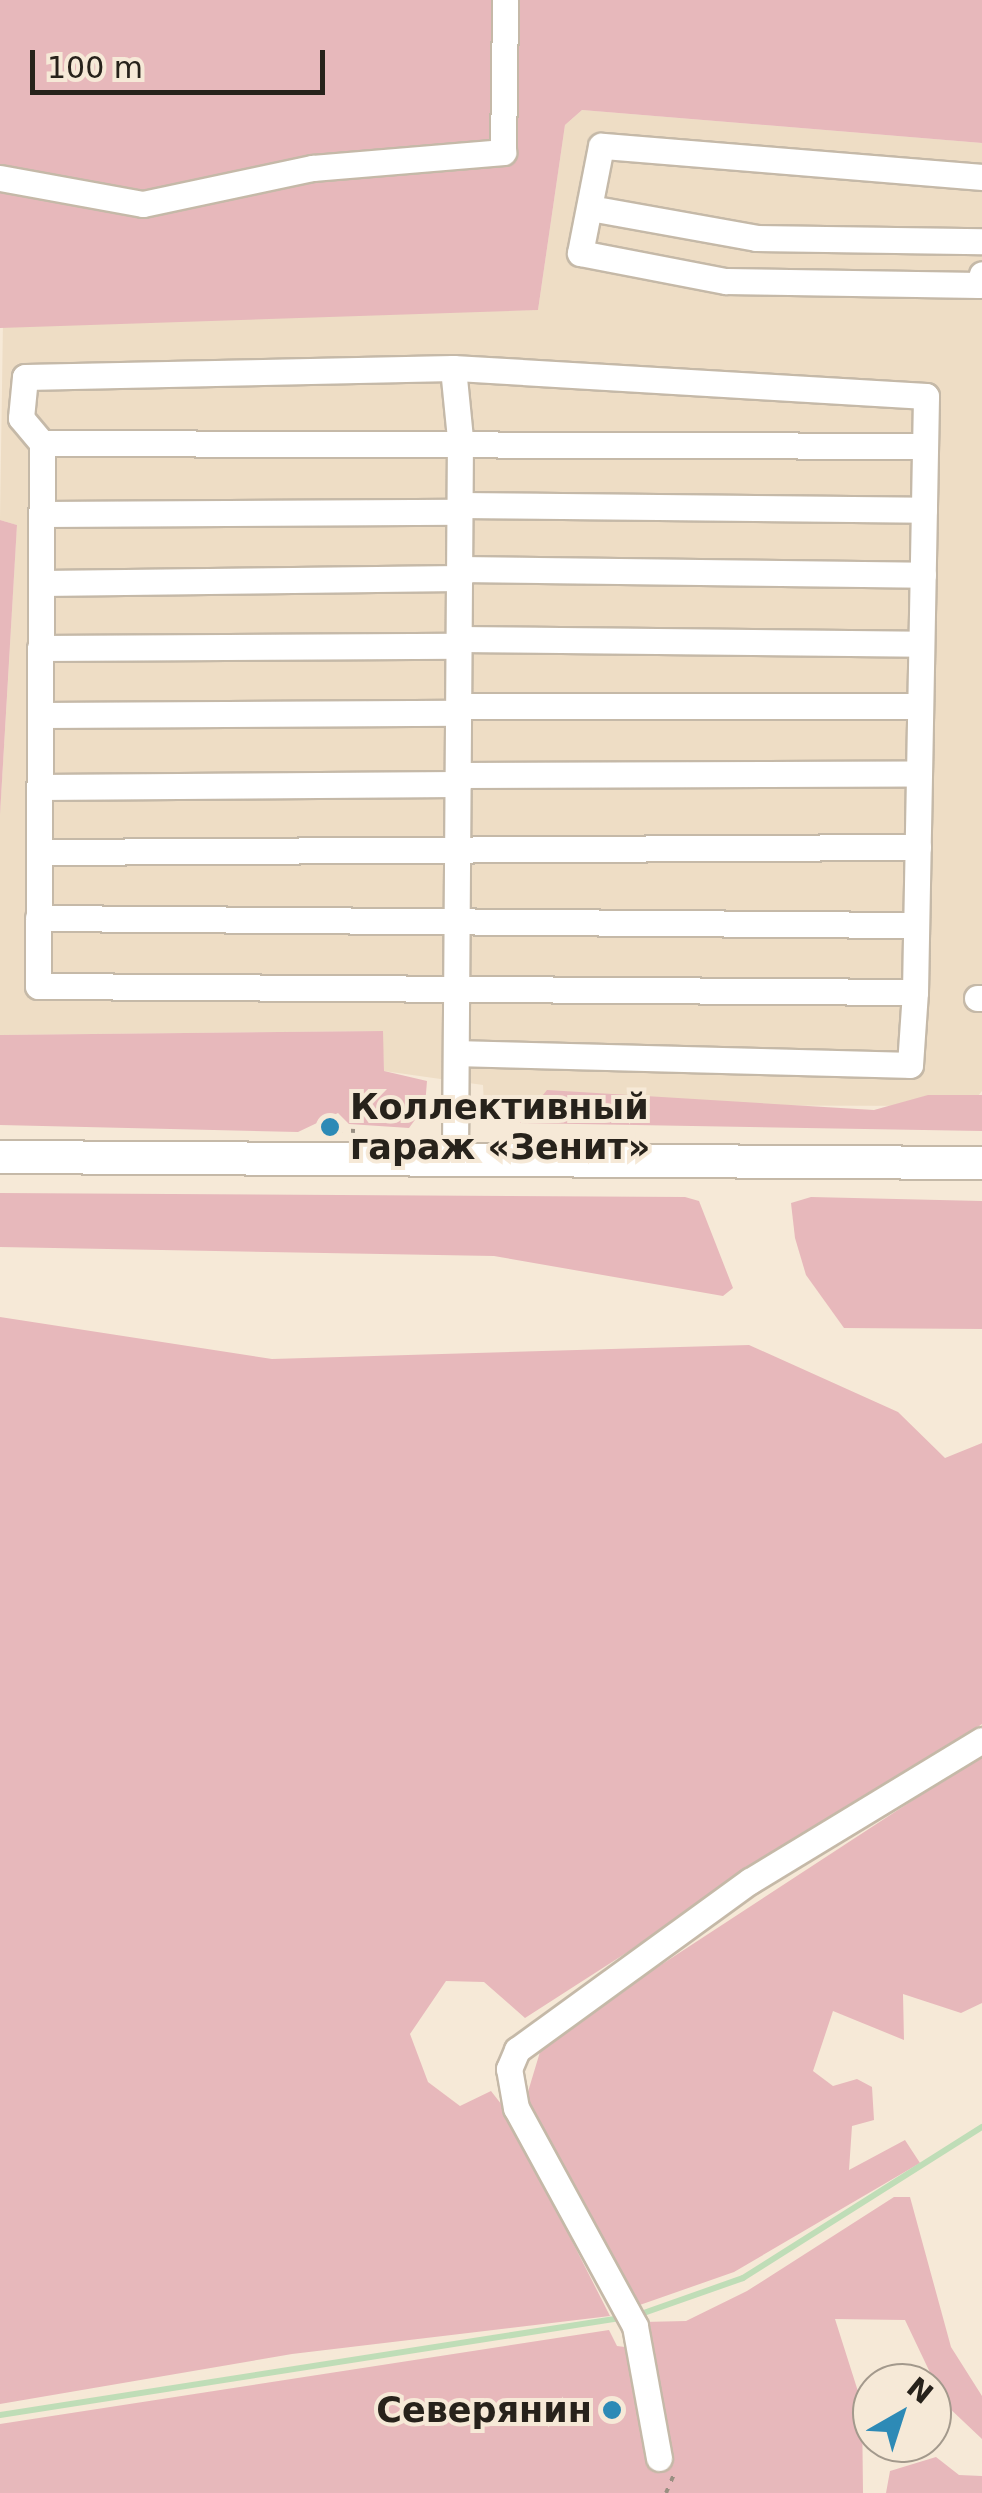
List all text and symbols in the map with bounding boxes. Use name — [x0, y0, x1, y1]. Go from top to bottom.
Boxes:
scale bar — [35, 30, 330, 92]
text: 100 m — [47, 50, 143, 85]
place label: Коллективный гараж «Зенит» — [350, 1086, 650, 1168]
marker: Коллективный гараж «Зенит» — [319, 1116, 341, 1138]
north arrow — [852, 2363, 952, 2463]
text: N — [900, 2371, 939, 2411]
place label: Северянин — [376, 2389, 592, 2431]
marker: Северянин — [601, 2399, 623, 2421]

